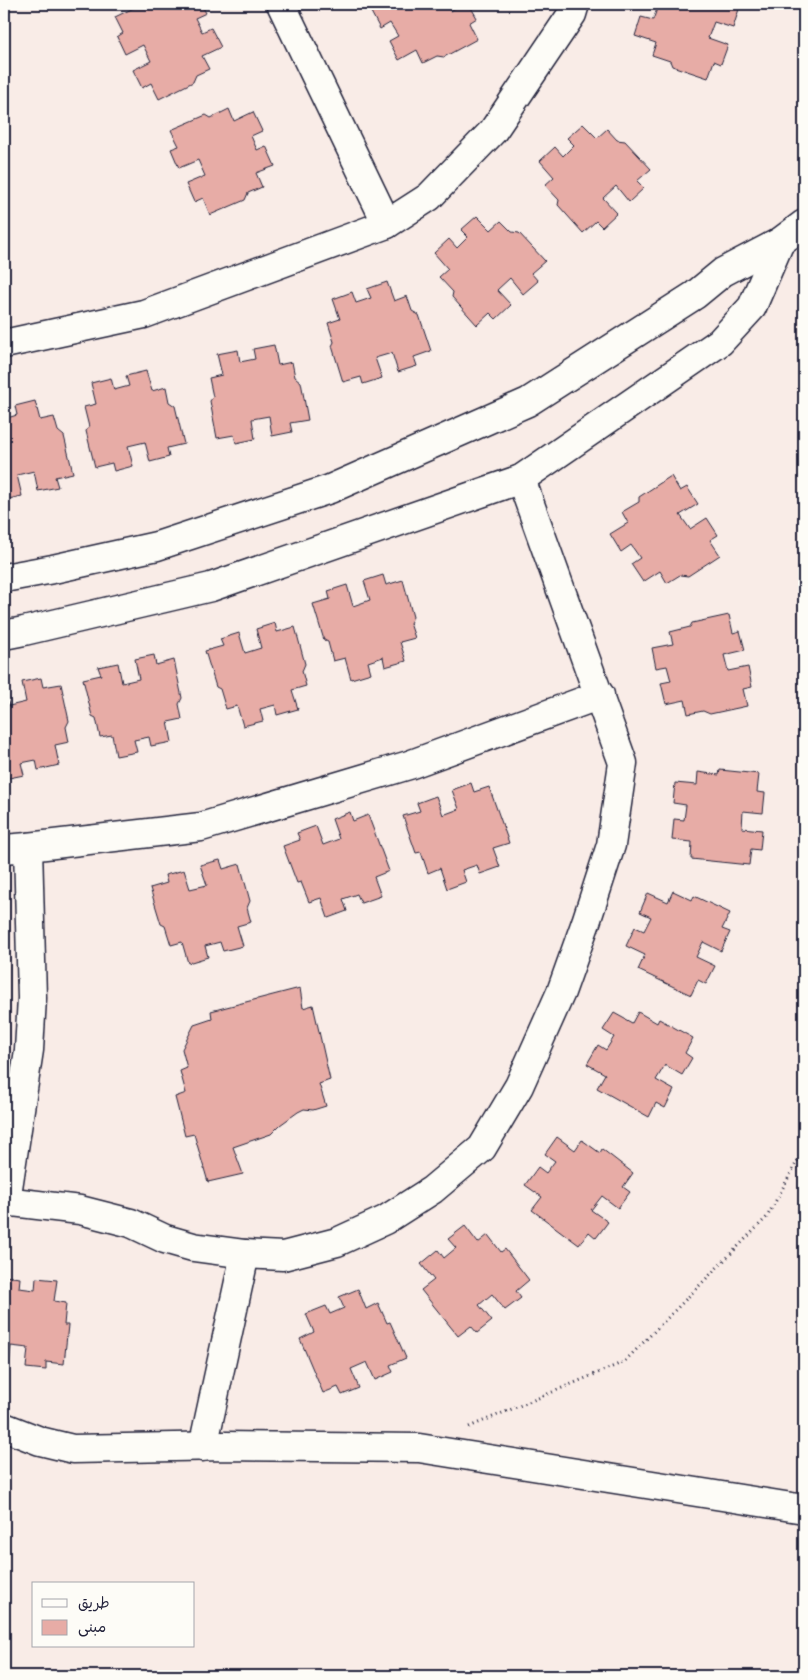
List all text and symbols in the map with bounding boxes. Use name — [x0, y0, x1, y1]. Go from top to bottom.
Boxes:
legend — [32, 1582, 195, 1648]
text: طريق — [78, 1594, 110, 1616]
text: مبنى — [78, 1618, 106, 1640]

